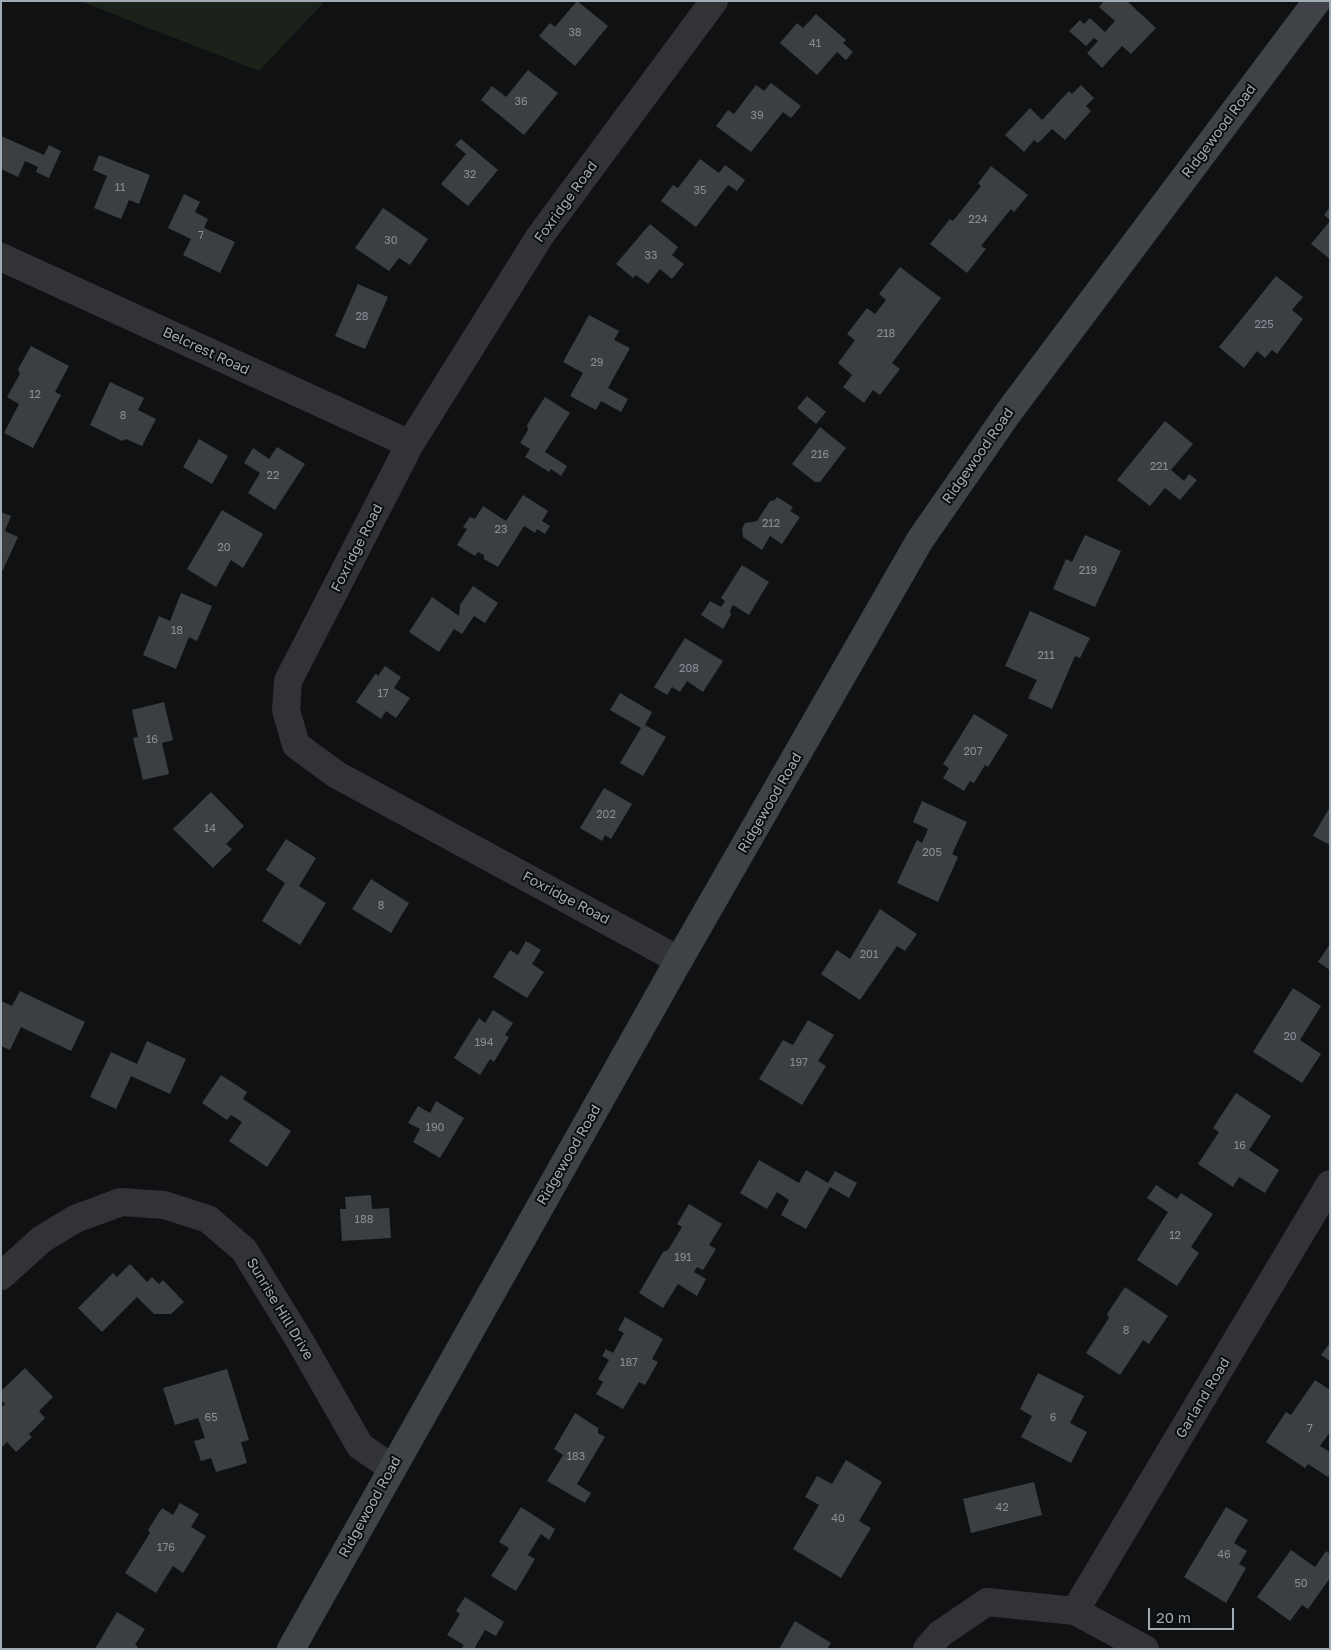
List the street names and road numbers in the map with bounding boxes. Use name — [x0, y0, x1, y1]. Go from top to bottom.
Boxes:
street label: Ridgewood Road — [1178, 81, 1260, 181]
street label: Foxridge Road — [531, 158, 601, 246]
street label: Belcrest Road — [160, 324, 252, 378]
street label: Ridgewood Road — [939, 405, 1017, 507]
street label: Foxridge Road — [328, 501, 386, 595]
street label: Ridgewood Road — [735, 750, 805, 856]
street label: Foxridge Road — [520, 868, 612, 928]
street label: Ridgewood Road — [534, 1102, 604, 1208]
street label: Sunrise Hill Drive — [243, 1255, 317, 1363]
street label: Garland Road — [1172, 1355, 1234, 1441]
street label: Ridgewood Road — [335, 1454, 405, 1560]

